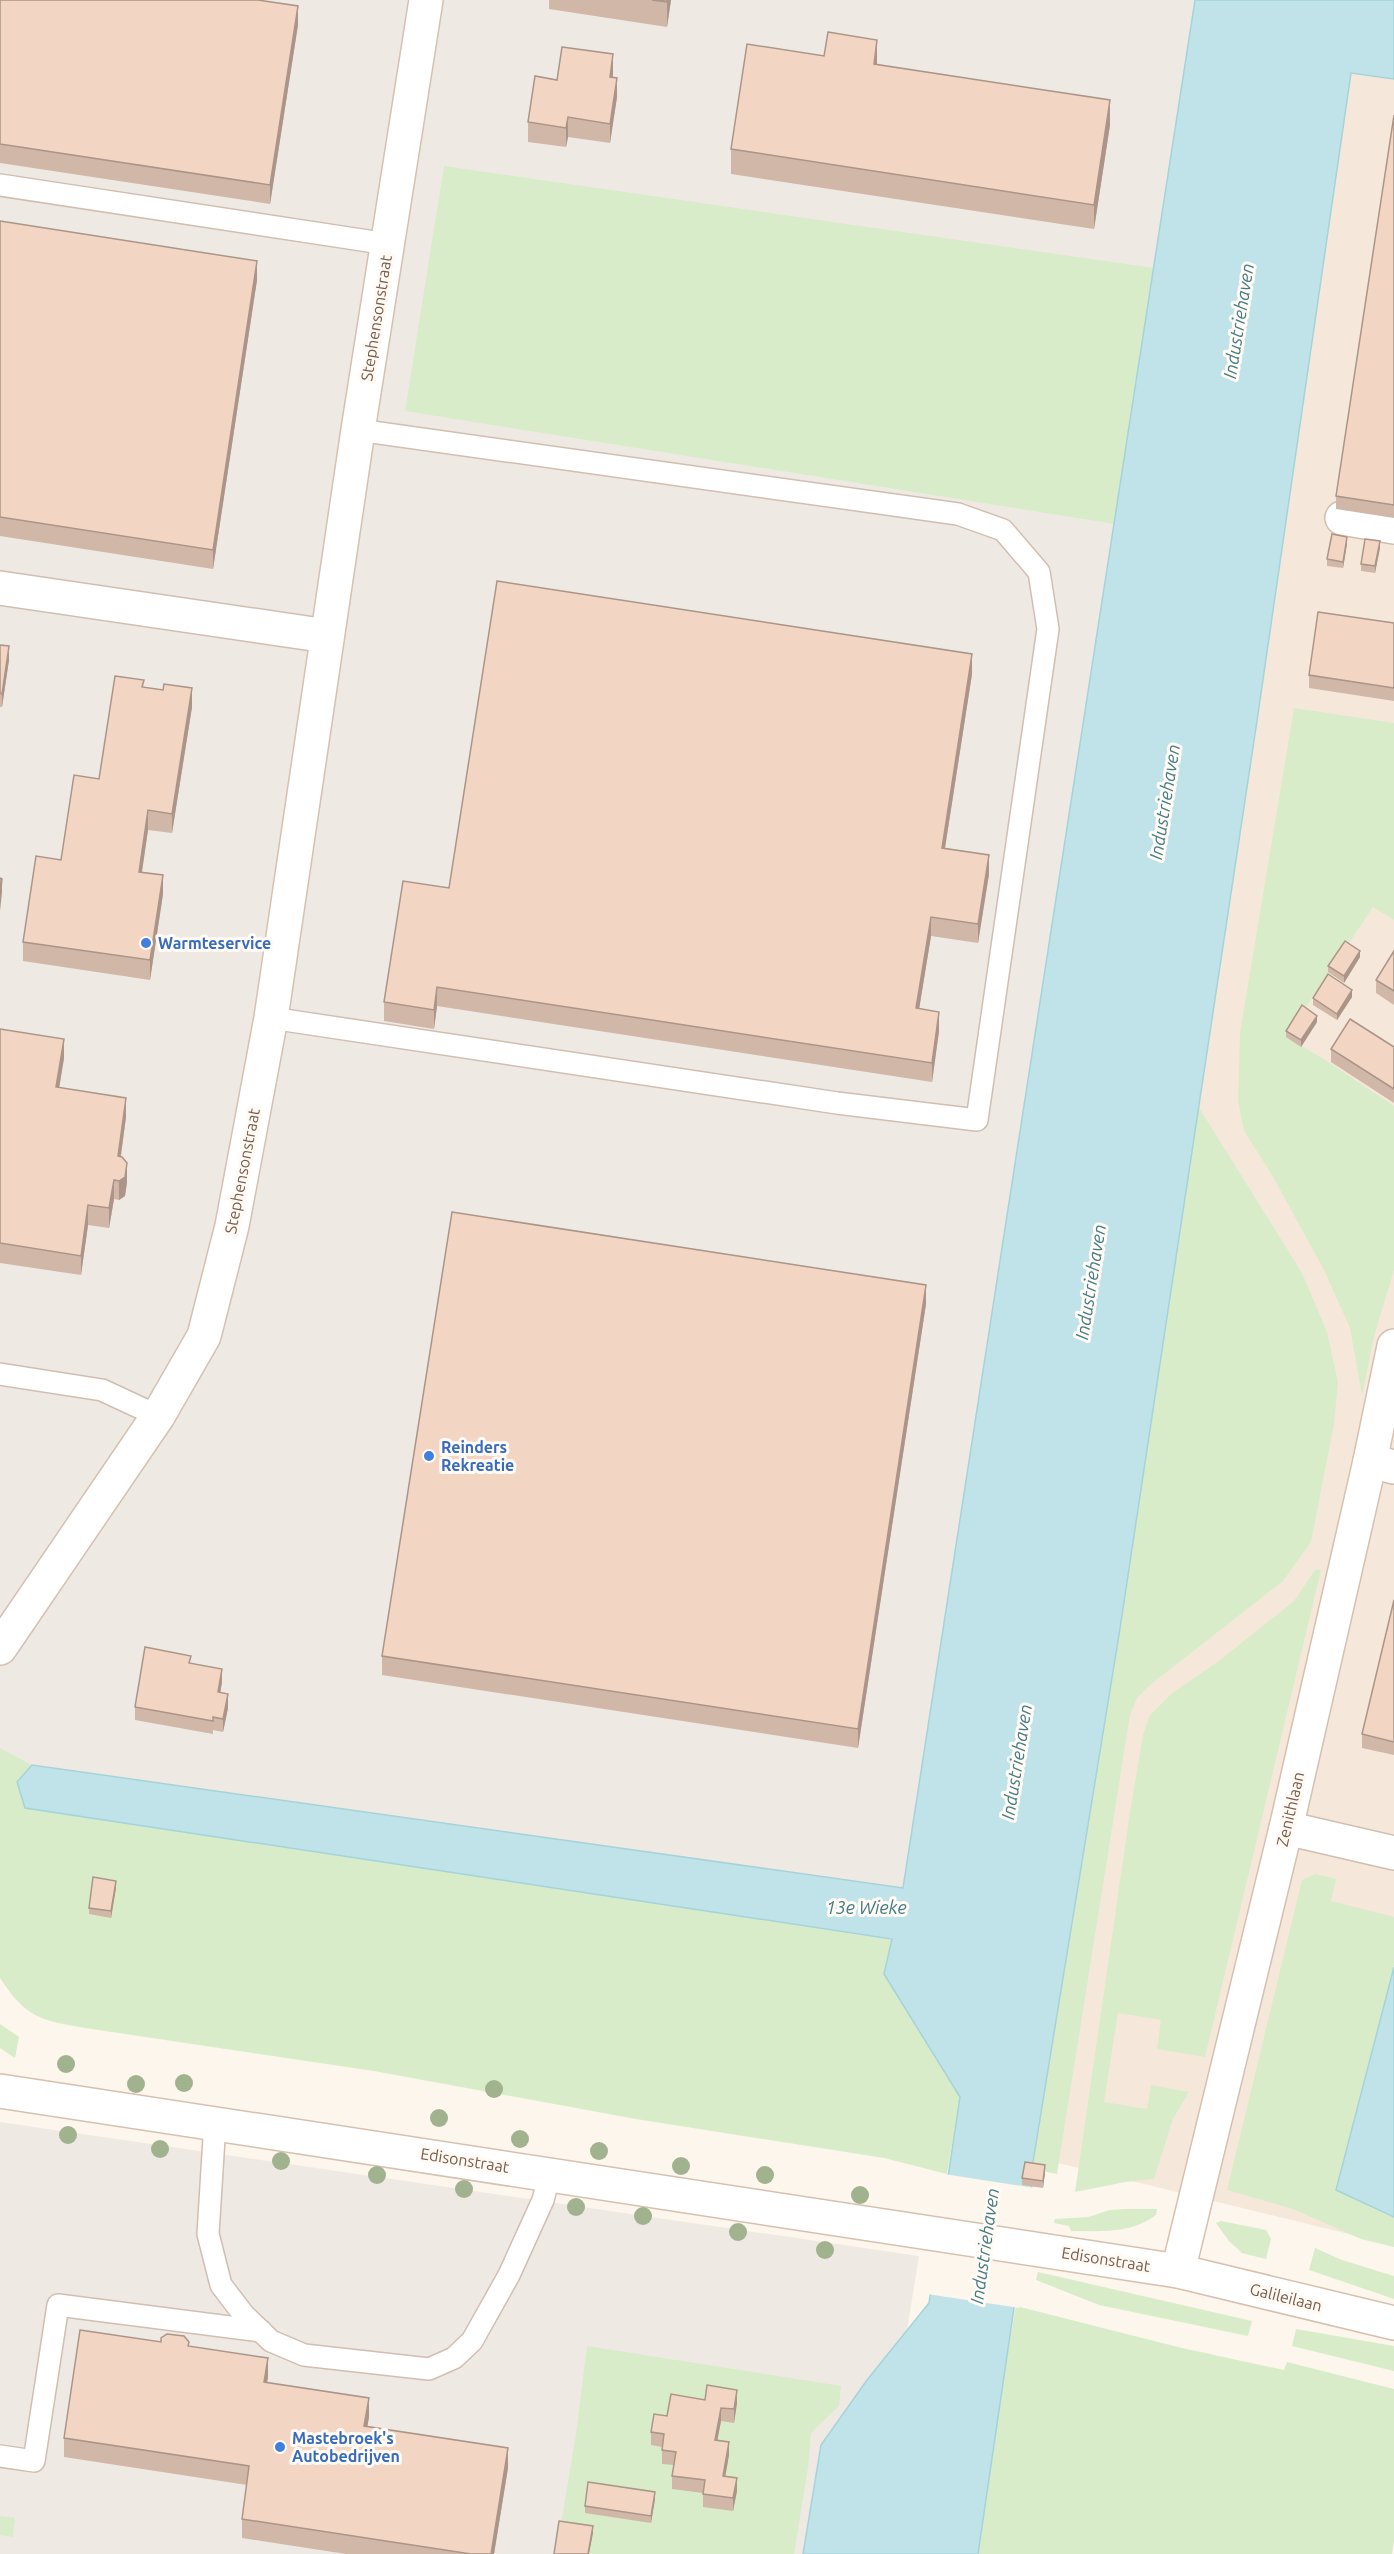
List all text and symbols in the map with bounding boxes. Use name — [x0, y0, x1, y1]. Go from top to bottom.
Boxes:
street label: Stephensonstraat — [357, 253, 395, 382]
water label: Industriehaven — [1219, 262, 1257, 380]
water label: Industriehaven — [1145, 743, 1183, 861]
place label: Warmteservice — [158, 934, 271, 952]
marker: Warmteservice — [139, 936, 153, 950]
street label: Stephensonstraat — [221, 1106, 263, 1235]
water label: Industriehaven — [1071, 1223, 1109, 1341]
place label: Reinders Rekreatie — [441, 1438, 514, 1474]
marker: Reinders Rekreatie — [422, 1449, 436, 1463]
water label: Industriehaven — [997, 1703, 1035, 1821]
street label: Zenithlaan — [1273, 1770, 1307, 1848]
water label: 13e Wieke — [826, 1897, 906, 1917]
street label: Edisonstraat — [419, 2144, 511, 2176]
water label: Industriehaven — [966, 2187, 1002, 2305]
street label: Edisonstraat — [1060, 2243, 1152, 2275]
street label: Galileilaan — [1248, 2279, 1324, 2315]
place label: Mastebroek's Autobedrijven — [292, 2429, 400, 2465]
marker: Mastebroek's Autobedrijven — [273, 2440, 287, 2454]

